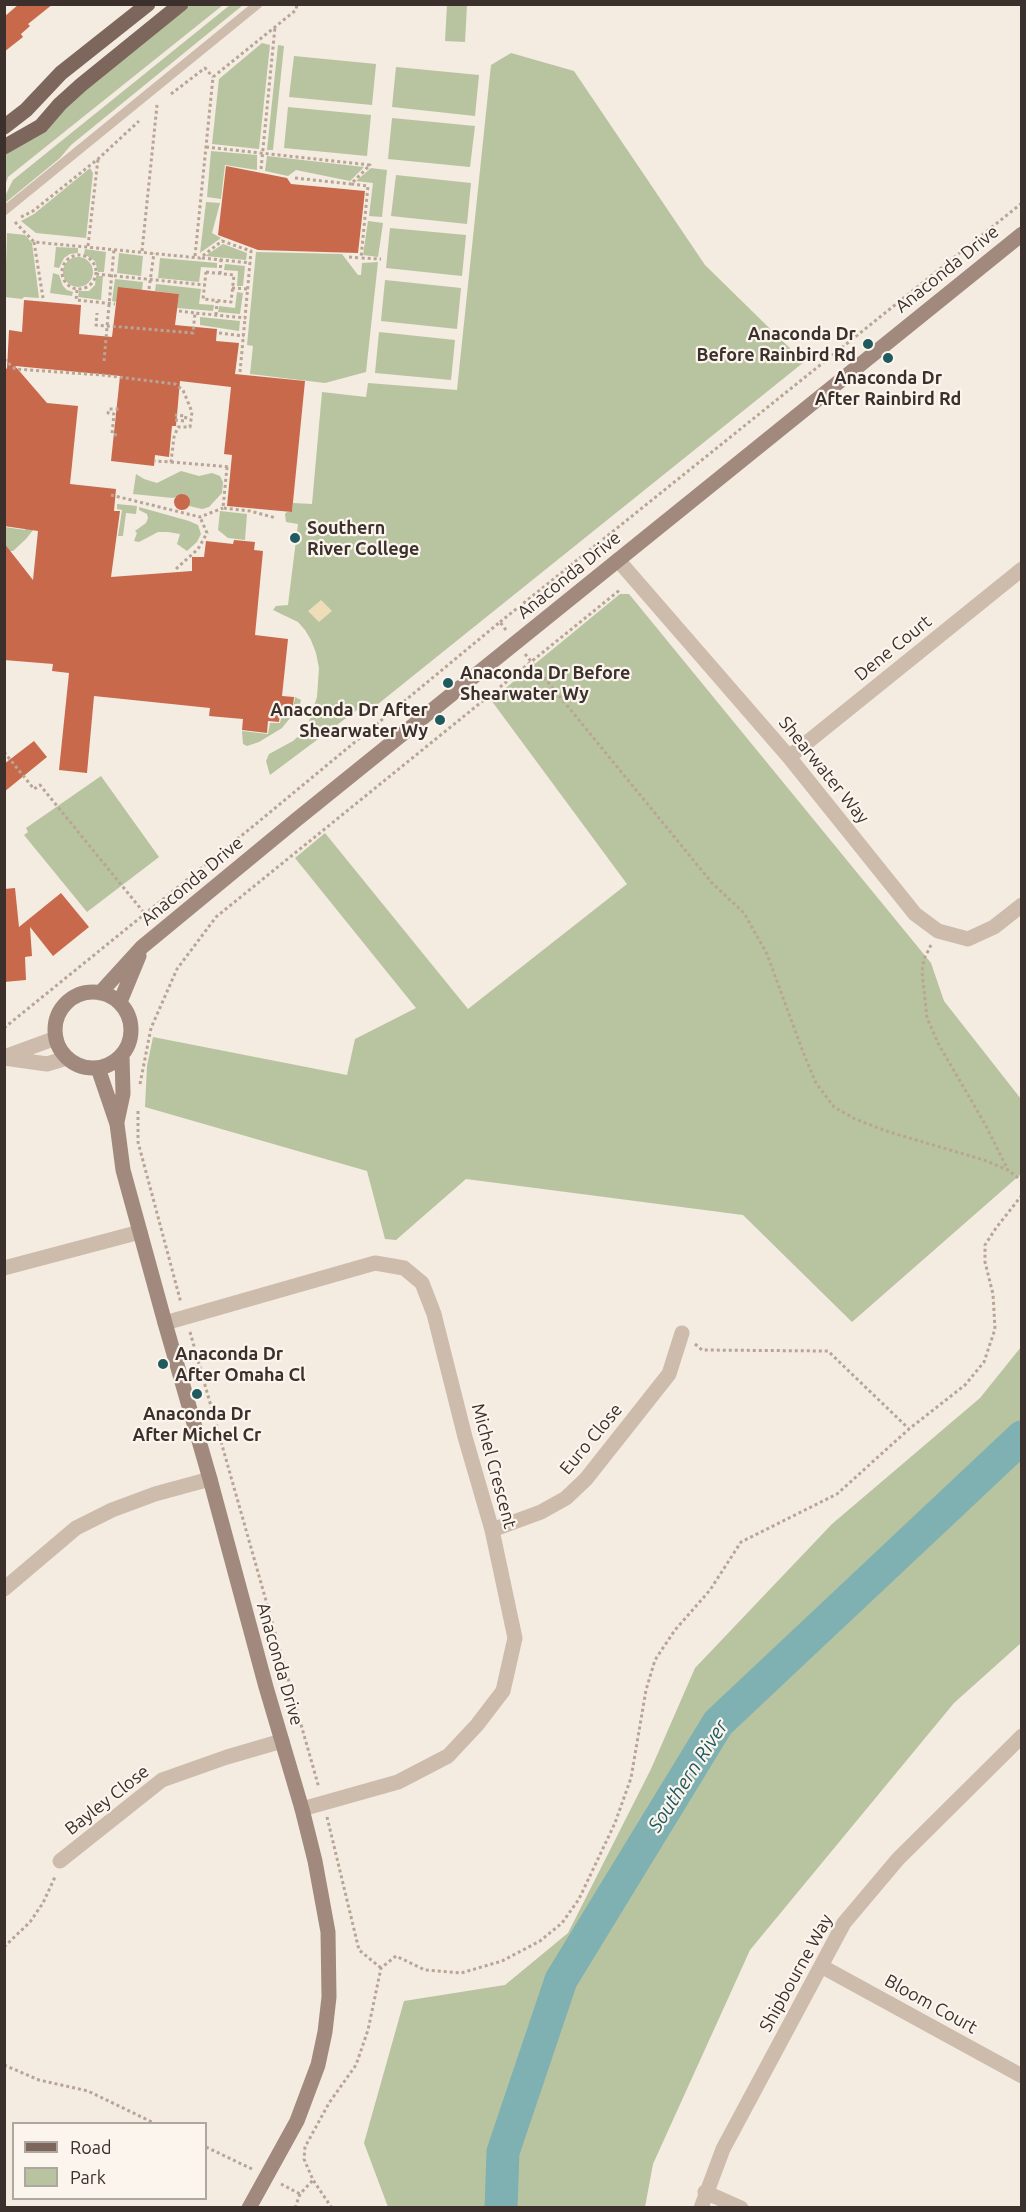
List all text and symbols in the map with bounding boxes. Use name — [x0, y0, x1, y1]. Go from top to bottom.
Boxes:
street label: Anaconda Drive — [891, 221, 1003, 317]
place label: Anaconda Dr Before Rainbird Rd — [697, 323, 856, 366]
marker: Anaconda Dr Before Rainbird Rd — [861, 337, 875, 351]
marker: Anaconda Dr After Rainbird Rd — [881, 351, 895, 365]
place label: Anaconda Dr After Rainbird Rd — [815, 367, 961, 410]
place label: Southern River College — [307, 517, 419, 560]
street label: Anaconda Drive — [513, 527, 625, 623]
marker: Southern River College — [288, 531, 302, 545]
street label: Dene Court — [850, 610, 936, 686]
place label: Anaconda Dr Before Shearwater Wy — [460, 662, 630, 704]
marker: Anaconda Dr Before Shearwater Wy — [441, 676, 455, 690]
place label: Anaconda Dr After Shearwater Wy — [270, 699, 428, 742]
street label: Shearwater Way — [774, 712, 874, 828]
marker: Anaconda Dr After Shearwater Wy — [433, 713, 447, 727]
street label: Anaconda Drive — [136, 832, 248, 930]
place label: Anaconda Dr After Omaha Cl — [175, 1343, 306, 1386]
marker: Anaconda Dr After Omaha Cl — [156, 1357, 170, 1371]
marker: Anaconda Dr After Michel Cr — [190, 1387, 204, 1401]
street label: Euro Close — [555, 1399, 627, 1479]
street label: Michel Crescent — [467, 1401, 521, 1531]
place label: Anaconda Dr After Michel Cr — [133, 1403, 261, 1446]
street label: Anaconda Drive — [252, 1600, 308, 1728]
water label: Southern River — [643, 1716, 733, 1836]
street label: Bayley Close — [61, 1760, 153, 1840]
street label: Shipbourne Way — [755, 1910, 837, 2036]
street label: Bloom Court — [881, 1970, 981, 2038]
legend — [12, 2122, 207, 2200]
text: Road — [70, 2137, 112, 2157]
text: Park — [70, 2167, 106, 2187]

